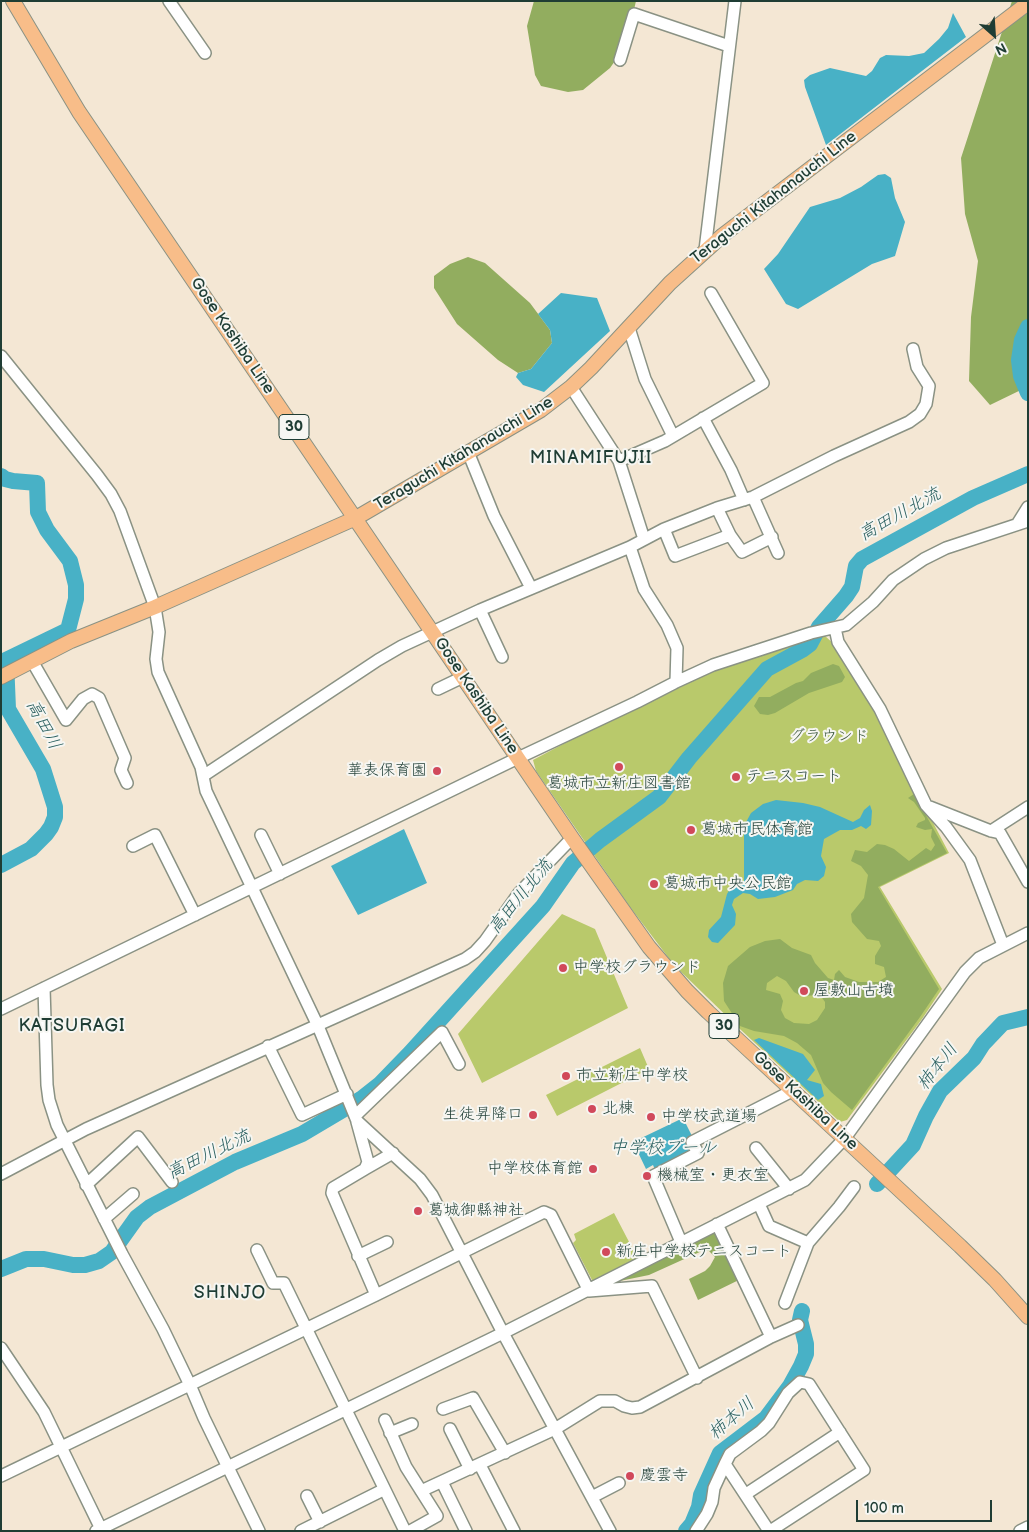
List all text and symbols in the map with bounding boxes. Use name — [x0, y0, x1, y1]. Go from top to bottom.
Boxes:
north arrow — [969, 10, 1019, 60]
text: N — [992, 39, 1009, 59]
street label: Teraguchi Kitahanauchi Line — [687, 127, 861, 269]
street label: Gose Kashiba Line — [186, 274, 278, 398]
street label: Teraguchi Kitahanauchi Line — [371, 393, 557, 515]
road number: 30 — [279, 414, 309, 440]
district label: MINAMIFUJII — [528, 447, 654, 469]
water label: 高田川北流 — [855, 484, 945, 546]
street label: Gose Kashiba Line — [430, 634, 522, 758]
water label: 高田川 — [21, 696, 65, 754]
park label: グラウンド — [789, 727, 869, 747]
place label: 華表保育園 — [347, 761, 427, 781]
marker: 葛城市立新庄図書館 — [613, 761, 625, 773]
marker: 華表保育園 — [431, 765, 443, 777]
place label: テニスコート — [746, 767, 842, 787]
marker: テニスコート — [730, 771, 742, 783]
place label: 葛城市立新庄図書館 — [547, 774, 691, 794]
place label: 葛城市民体育館 — [701, 820, 813, 840]
marker: 葛城市民体育館 — [685, 824, 697, 836]
water label: 高田川北流 — [484, 855, 558, 939]
place label: 葛城市中央公民館 — [664, 874, 792, 894]
marker: 葛城市中央公民館 — [648, 878, 660, 890]
place label: 中学校グラウンド — [573, 958, 701, 978]
marker: 中学校グラウンド — [557, 962, 569, 974]
place label: 屋敷山古墳 — [814, 981, 894, 1001]
marker: 屋敷山古墳 — [798, 985, 810, 997]
road number: 30 — [709, 1014, 739, 1038]
district label: KATSURAGI — [17, 1015, 127, 1037]
water label: 柿本川 — [913, 1039, 963, 1095]
street label: Gose Kashiba Line — [749, 1047, 861, 1155]
place label: 市立新庄中学校 — [576, 1066, 688, 1086]
marker: 市立新庄中学校 — [560, 1070, 572, 1082]
place label: 北棟 — [602, 1099, 634, 1119]
marker: 北棟 — [586, 1103, 598, 1115]
place label: 生徒昇降口 — [443, 1105, 523, 1125]
place label: 中学校武道場 — [661, 1107, 757, 1127]
marker: 生徒昇降口 — [527, 1109, 539, 1121]
marker: 中学校武道場 — [645, 1111, 657, 1123]
water label: 高田川北流 — [164, 1126, 254, 1184]
water label: 中学校プール — [610, 1137, 716, 1159]
place label: 中学校体育館 — [487, 1159, 583, 1179]
marker: 中学校体育館 — [587, 1163, 599, 1175]
place label: 機械室・更衣室 — [657, 1166, 769, 1186]
marker: 機械室・更衣室 — [641, 1170, 653, 1182]
place label: 葛城御縣神社 — [428, 1201, 524, 1221]
marker: 葛城御縣神社 — [412, 1205, 424, 1217]
place label: 新庄中学校テニスコート — [616, 1242, 792, 1262]
marker: 新庄中学校テニスコート — [600, 1246, 612, 1258]
district label: SHINJO — [193, 1282, 267, 1304]
water label: 柿本川 — [705, 1393, 759, 1445]
place label: 慶雲寺 — [640, 1466, 688, 1486]
marker: 慶雲寺 — [624, 1470, 636, 1482]
scale bar — [859, 1490, 995, 1522]
text: 100 m — [864, 1499, 904, 1518]

